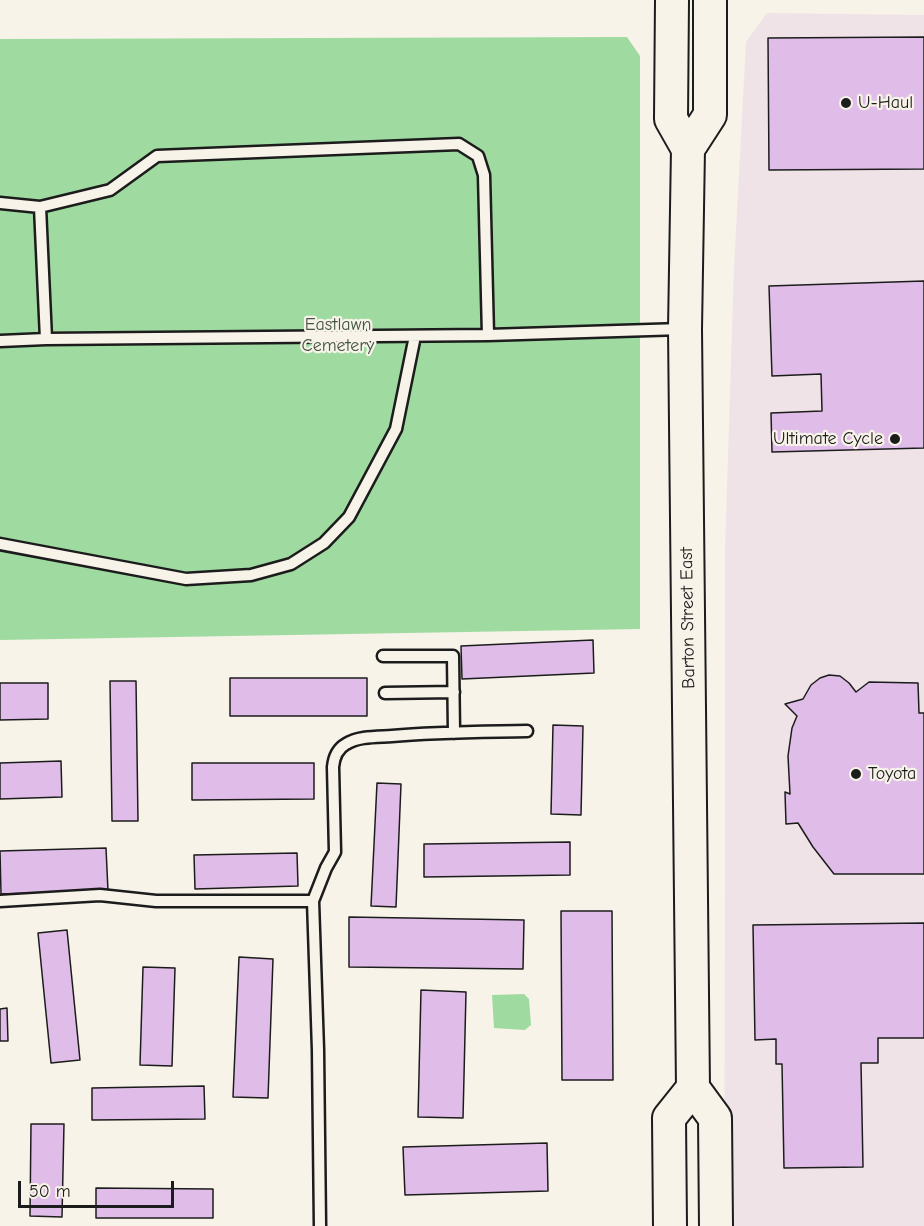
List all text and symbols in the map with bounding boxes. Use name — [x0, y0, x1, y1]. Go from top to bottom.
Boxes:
place label: U-Haul — [858, 92, 913, 114]
marker: U-Haul — [839, 96, 853, 110]
park label: Eastlawn Cemetery — [302, 314, 374, 356]
place label: Ultimate Cycle — [773, 428, 883, 450]
marker: Ultimate Cycle — [888, 432, 902, 446]
street label: Barton Street East — [676, 547, 700, 689]
place label: Toyota — [868, 763, 916, 785]
marker: Toyota — [849, 767, 863, 781]
scale bar — [21, 1169, 177, 1207]
text: 50 m — [29, 1181, 71, 1202]

